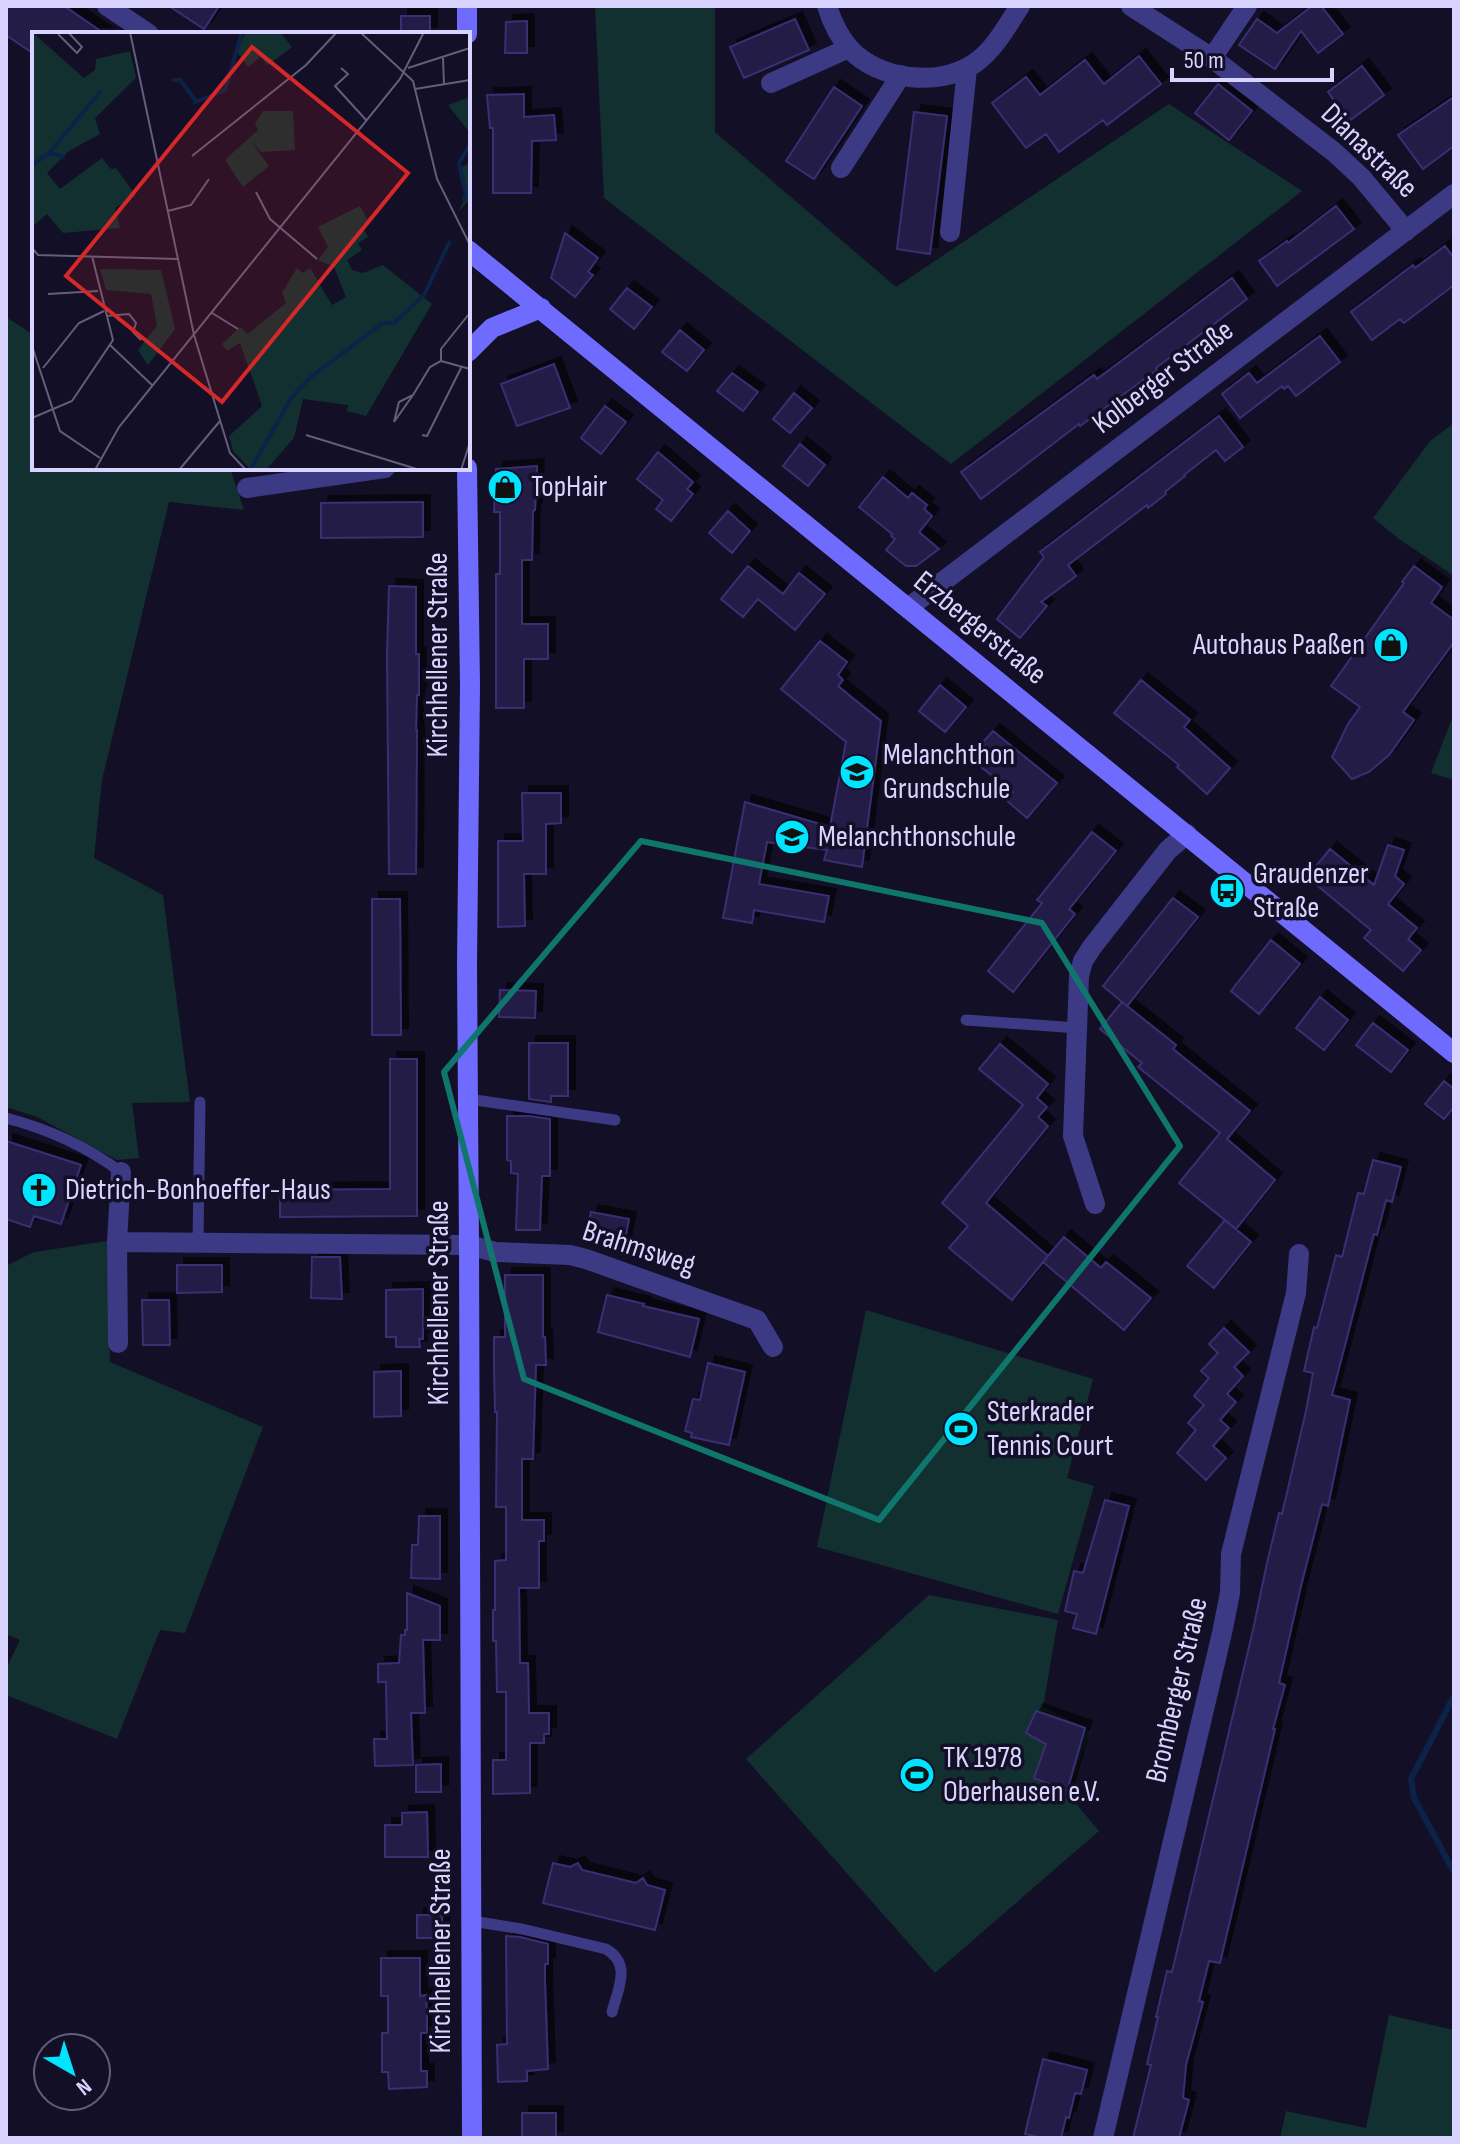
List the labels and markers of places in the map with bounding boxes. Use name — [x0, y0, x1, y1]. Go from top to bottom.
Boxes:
shop icon: TopHair — [486, 468, 524, 506]
place label: TopHair — [531, 469, 607, 505]
shop icon: Autohaus Paaßen — [1372, 626, 1410, 664]
place label: Autohaus Paaßen — [1192, 627, 1365, 663]
place label: Melanchthon Grundschule — [883, 737, 1015, 807]
school or university icon: Melanchthon Grundschule — [838, 753, 876, 791]
school or university icon: Melanchthonschule — [773, 818, 811, 856]
place label: Melanchthonschule — [818, 819, 1016, 855]
place label: Graudenzer Straße — [1253, 856, 1369, 926]
bus stop icon: Graudenzer Straße — [1208, 872, 1246, 910]
church icon: Dietrich-Bonhoeffer-Haus — [20, 1171, 58, 1209]
place label: Dietrich-Bonhoeffer-Haus — [65, 1172, 331, 1208]
place label: Sterkrader Tennis Court — [987, 1394, 1113, 1464]
sports icon: Sterkrader Tennis Court — [942, 1410, 980, 1448]
place label: TK 1978 Oberhausen e.V. — [943, 1740, 1100, 1810]
sports icon: TK 1978 Oberhausen e.V. — [898, 1756, 936, 1794]

